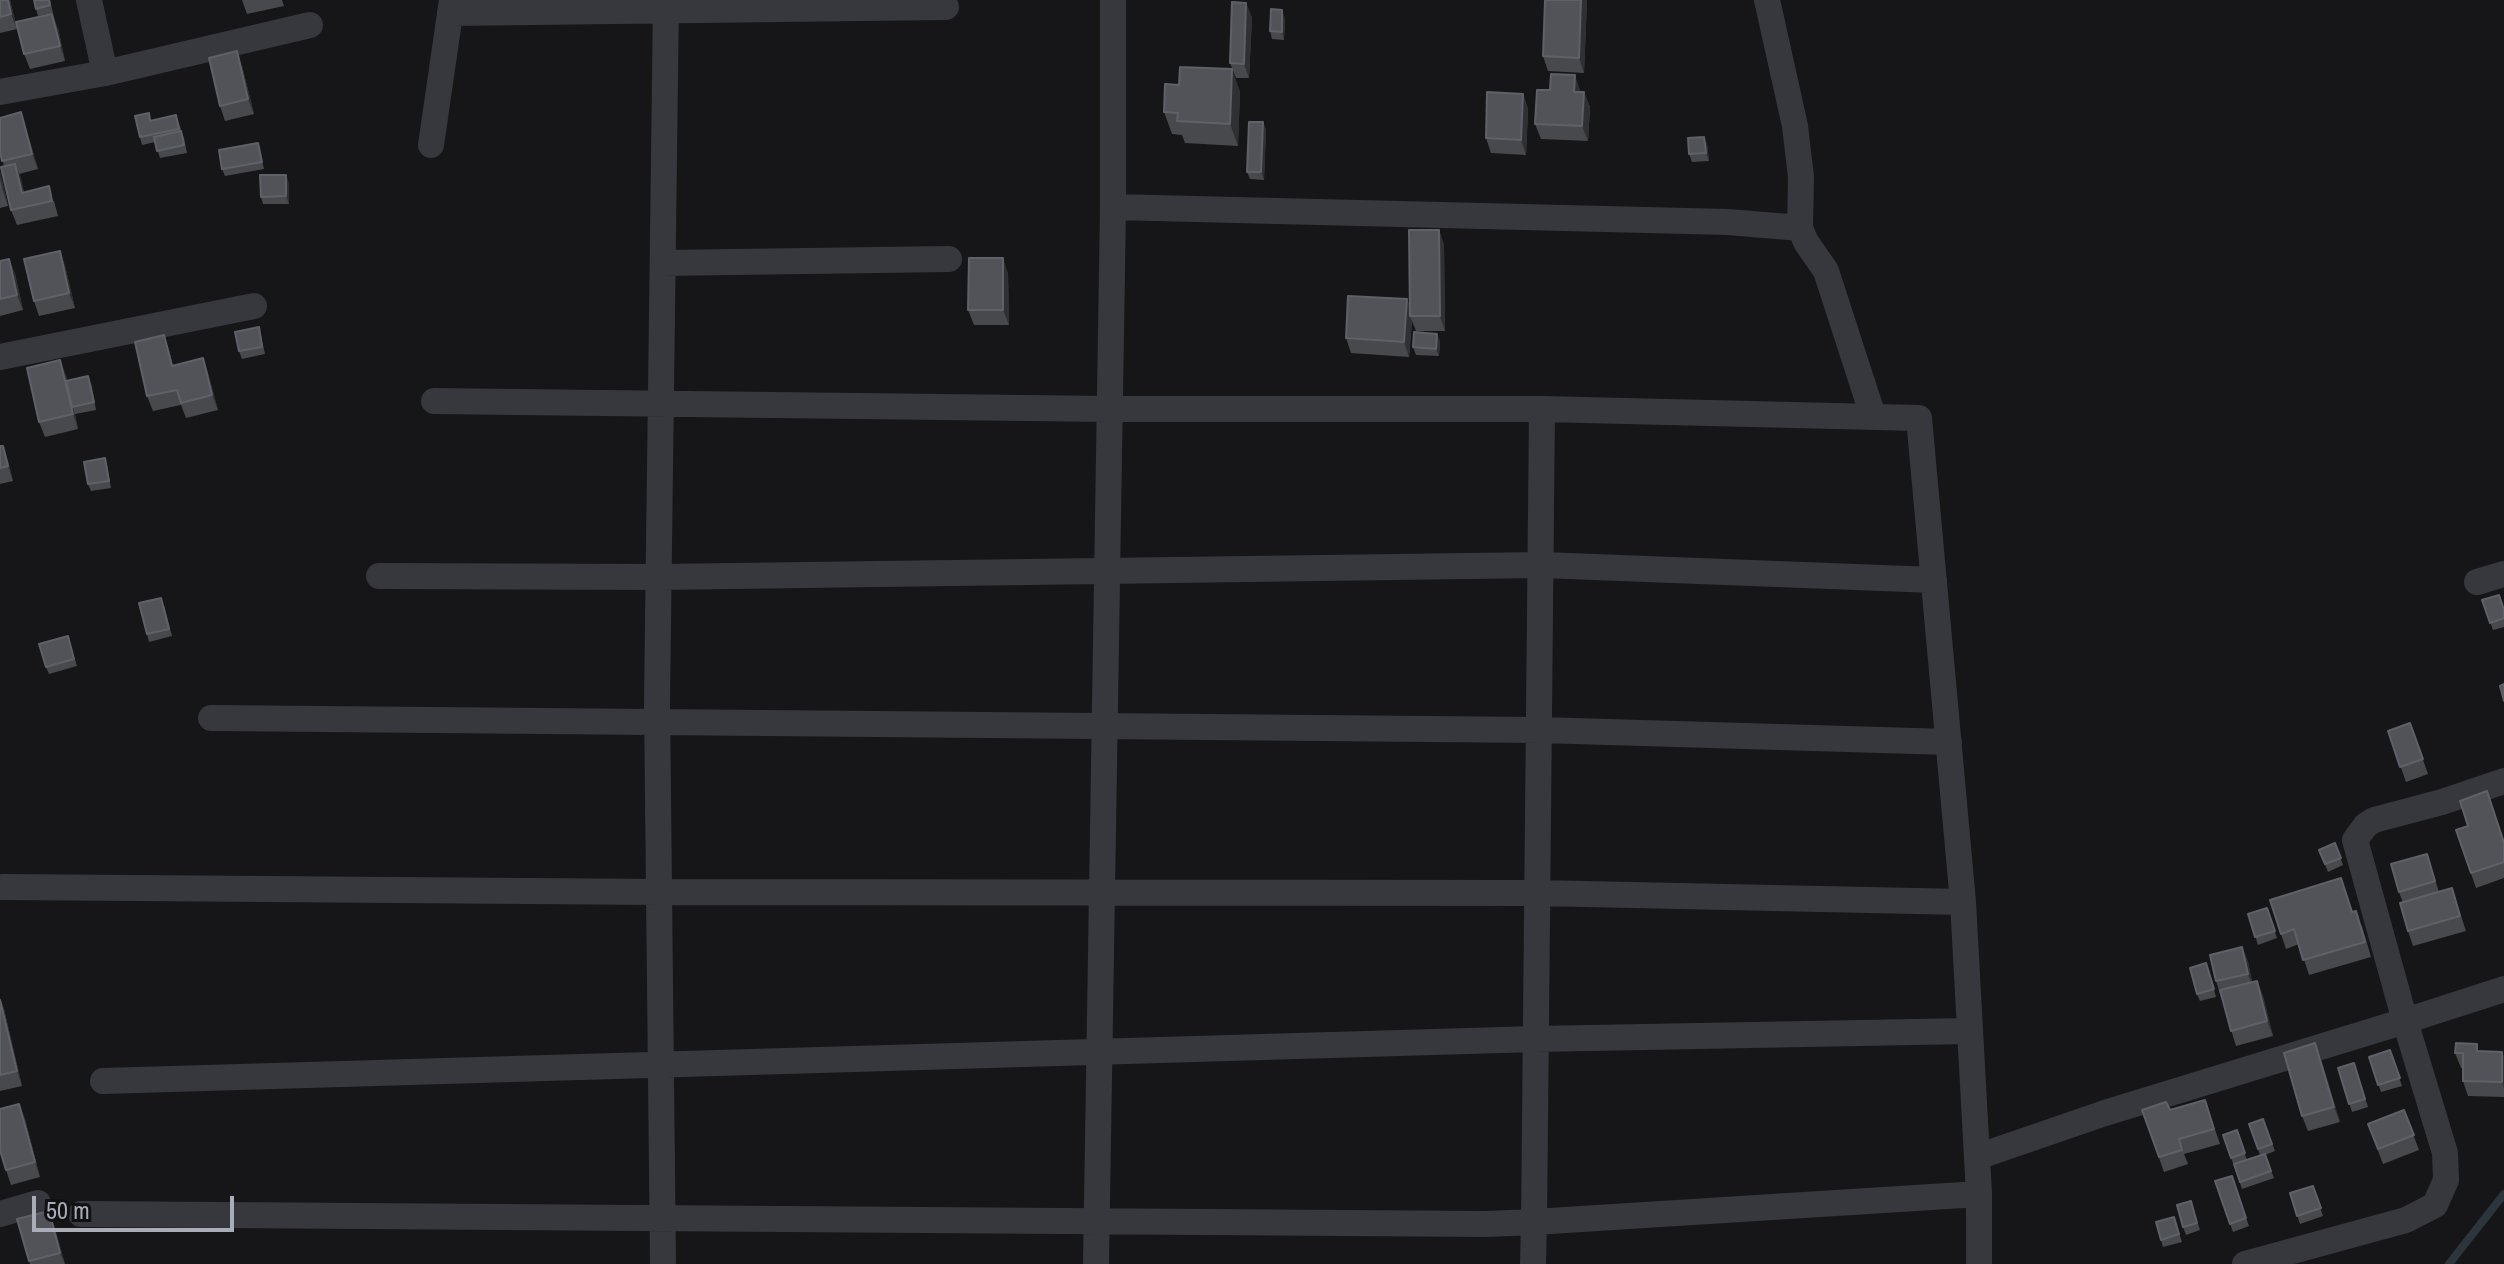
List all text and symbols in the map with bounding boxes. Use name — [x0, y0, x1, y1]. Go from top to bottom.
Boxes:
scale bar — [36, 1180, 238, 1230]
text: 50 m — [46, 1194, 90, 1226]

